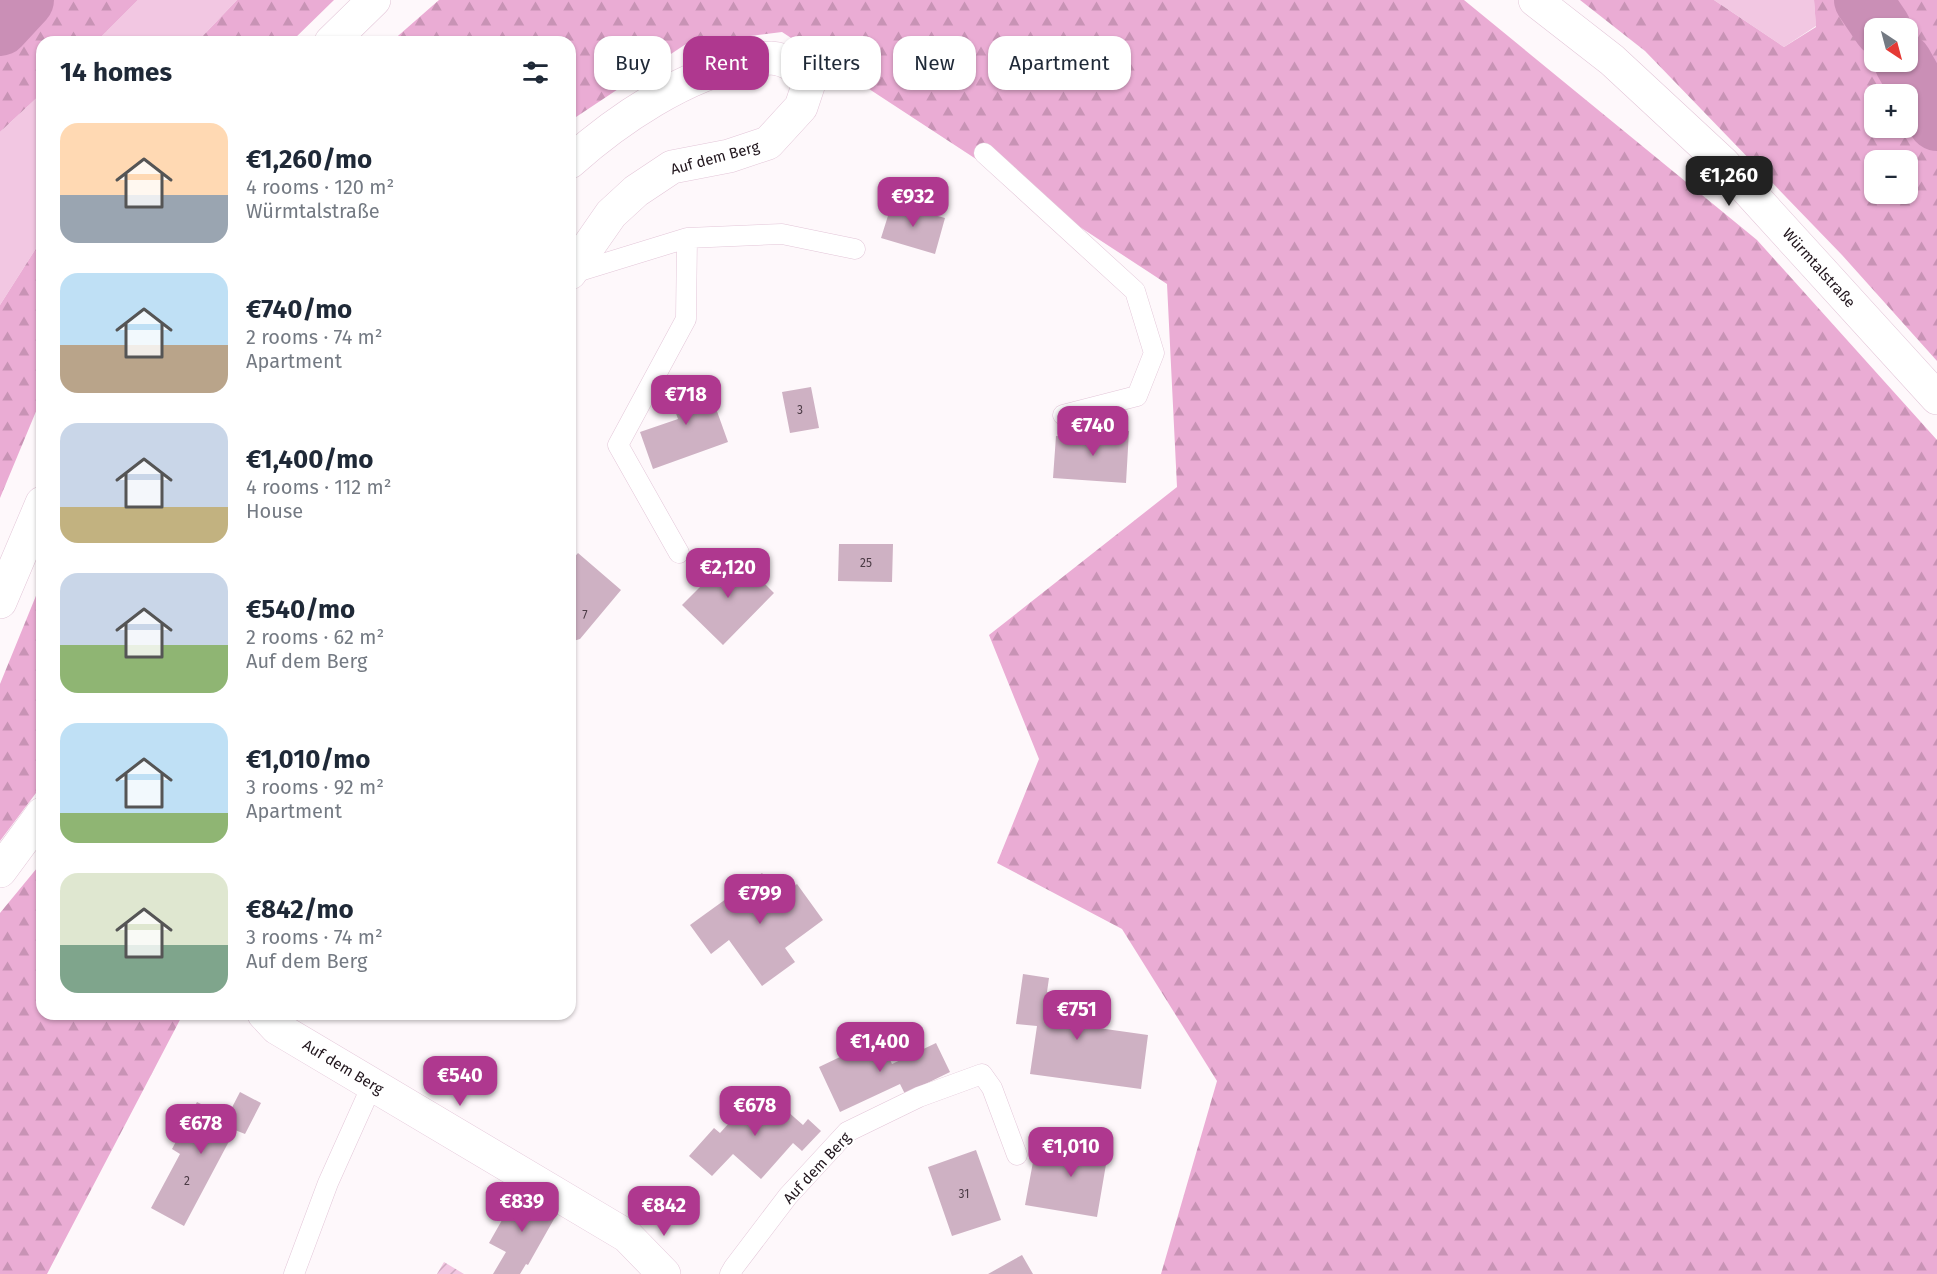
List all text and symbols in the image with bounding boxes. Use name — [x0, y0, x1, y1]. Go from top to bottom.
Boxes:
north arrow — [1864, 18, 1918, 72]
map controls — [1864, 18, 1918, 204]
chip: Buy — [594, 36, 671, 90]
chip: Rent — [683, 36, 769, 90]
chip: Filters — [781, 36, 881, 90]
chip: New — [893, 36, 976, 90]
chip: Apartment — [988, 36, 1131, 90]
icon: filters — [519, 56, 552, 89]
text: 14 homes — [60, 57, 172, 88]
button: + — [1864, 84, 1918, 138]
street label: Auf dem Berg — [669, 137, 761, 178]
text: €1,260/mo — [246, 144, 372, 175]
icon: home — [108, 147, 180, 219]
button: − — [1864, 150, 1918, 204]
pin: €1,260 — [1680, 156, 1778, 207]
text: €1,260 — [1700, 163, 1758, 187]
text: 4 rooms · 120 m² — [246, 175, 394, 199]
pin: €932 — [877, 177, 949, 228]
text: €932 — [892, 184, 934, 208]
text: Würmtalstraße — [246, 199, 380, 223]
street label: Würmtalstraße — [1779, 225, 1859, 311]
text: €740/mo — [246, 294, 352, 325]
icon: home — [108, 297, 180, 369]
text: 2 rooms · 74 m² — [246, 325, 383, 349]
text: Apartment — [246, 349, 342, 373]
pin: €718 — [650, 375, 722, 426]
text: €718 — [665, 382, 707, 406]
house number: 3 — [797, 403, 803, 417]
pin: €740 — [1057, 406, 1129, 457]
text: €740 — [1071, 413, 1115, 437]
text: €1,400/mo — [246, 444, 373, 475]
icon: home — [108, 447, 180, 519]
text: 4 rooms · 112 m² — [246, 475, 392, 499]
text: House — [246, 499, 303, 523]
pin: €2,120 — [679, 548, 777, 599]
text: €2,120 — [700, 555, 756, 579]
house number: 25 — [860, 556, 872, 570]
text: €540/mo — [246, 594, 355, 625]
icon: home — [108, 597, 180, 669]
house number: 7 — [582, 608, 588, 622]
text: 2 rooms · 62 m² — [246, 625, 384, 649]
text: Auf dem Berg — [246, 649, 367, 673]
text: €1,010/mo — [246, 744, 370, 775]
icon: home — [108, 747, 180, 819]
text: 3 rooms · 92 m² — [246, 775, 384, 799]
text: Apartment — [246, 799, 342, 823]
pin: €799 — [724, 874, 796, 925]
text: €799 — [738, 881, 782, 905]
text: €842/mo — [246, 894, 354, 925]
icon: home — [108, 897, 180, 969]
text: 3 rooms · 74 m² — [246, 925, 383, 949]
text: Auf dem Berg — [246, 949, 367, 973]
pin: €751 — [1041, 990, 1113, 1041]
text: €751 — [1057, 997, 1097, 1021]
pin: €1,400 — [831, 1022, 929, 1073]
text: €1,400 — [850, 1029, 910, 1053]
street label: Auf dem Berg — [299, 1036, 387, 1098]
pin: €540 — [424, 1056, 496, 1107]
text: €540 — [437, 1063, 483, 1087]
pin: €678 — [719, 1086, 791, 1137]
text: €678 — [734, 1093, 776, 1117]
pin: €678 — [165, 1104, 237, 1155]
text: €678 — [180, 1111, 222, 1135]
pin: €1,010 — [1022, 1127, 1120, 1178]
street label: Auf dem Berg — [779, 1128, 855, 1207]
text: €1,010 — [1042, 1134, 1100, 1158]
house number: 2 — [184, 1174, 190, 1188]
pin: €839 — [486, 1182, 558, 1233]
pin: €842 — [628, 1186, 700, 1237]
house number: 31 — [959, 1187, 969, 1201]
text: €839 — [500, 1189, 544, 1213]
text: €842 — [642, 1193, 686, 1217]

